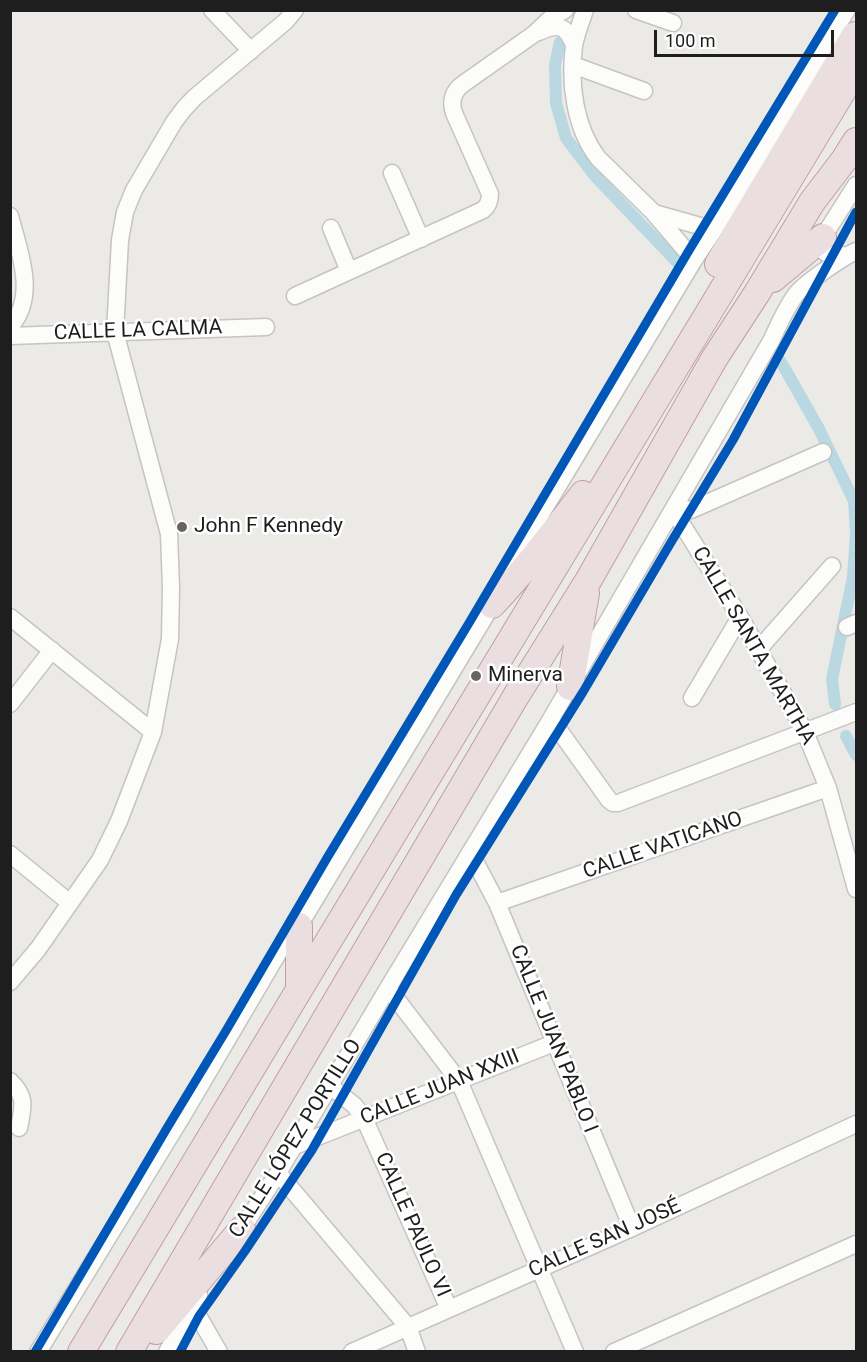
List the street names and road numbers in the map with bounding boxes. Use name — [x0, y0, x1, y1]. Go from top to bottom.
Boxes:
street label: CALLE LA CALMA — [53, 315, 223, 347]
street label: CALLE SANTA MARTHA — [686, 543, 820, 749]
street label: CALLE VATICANO — [580, 807, 746, 885]
street label: CALLE JUAN PABLO I — [504, 941, 602, 1137]
street label: CALLE LÓPEZ PORTILLO — [224, 1035, 368, 1243]
street label: CALLE JUAN XXIII — [357, 1045, 523, 1131]
street label: CALLE PAULO VI — [369, 1149, 455, 1301]
street label: CALLE SAN JOSÉ — [525, 1194, 685, 1284]

